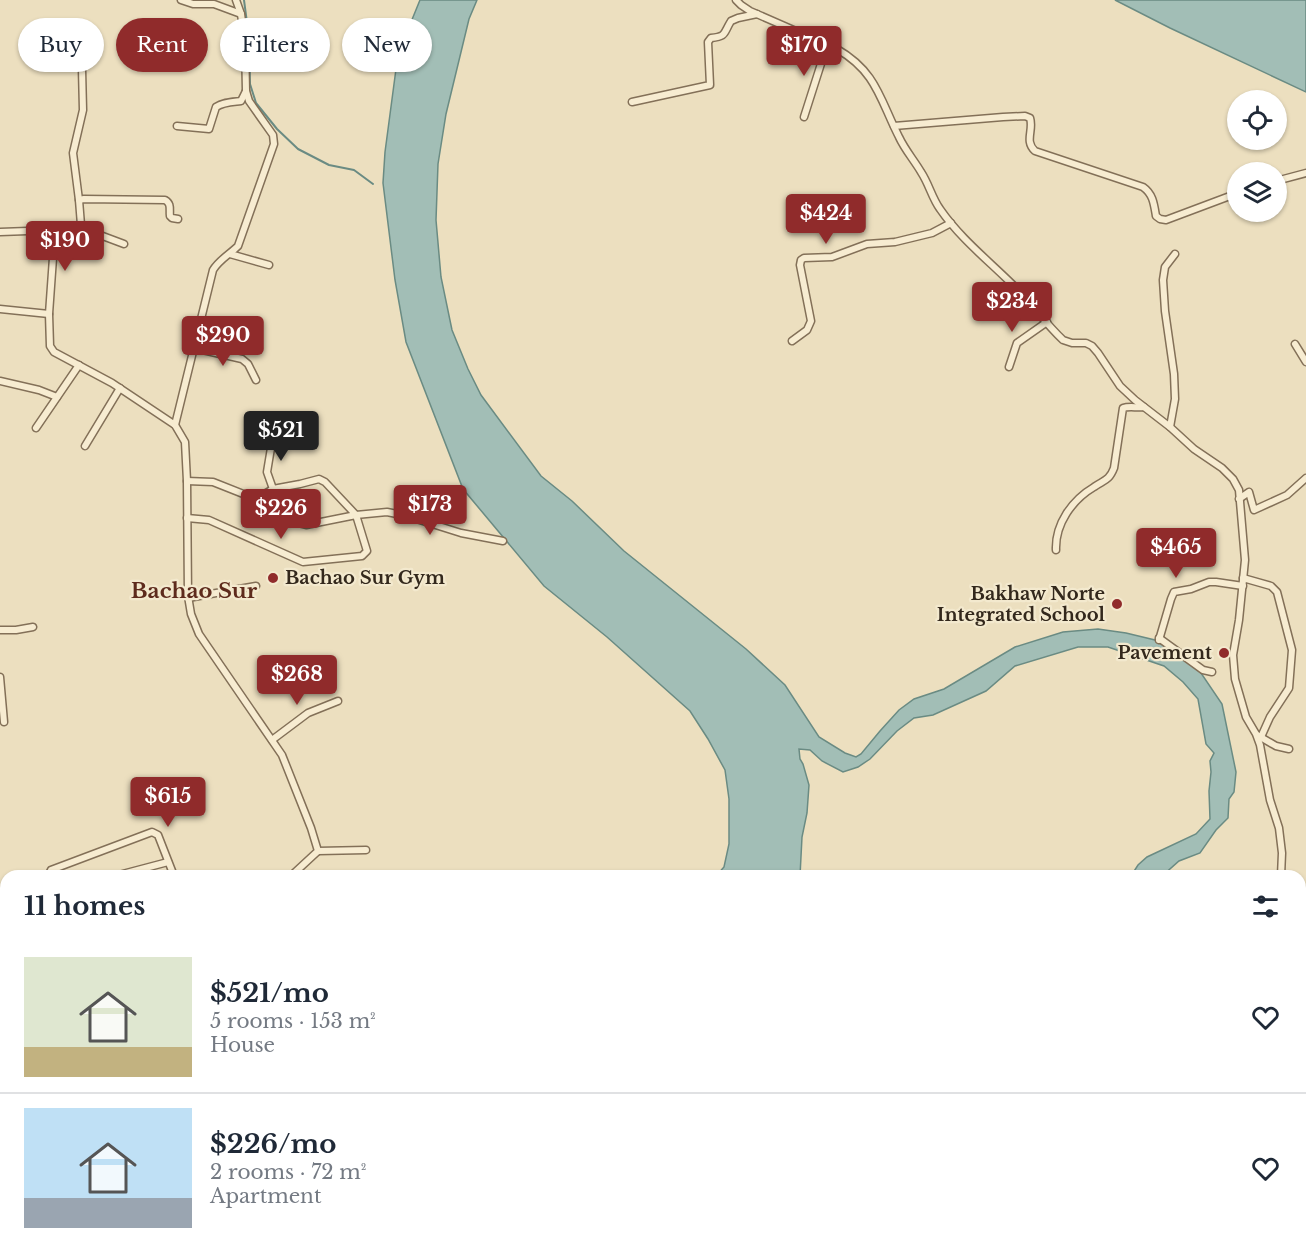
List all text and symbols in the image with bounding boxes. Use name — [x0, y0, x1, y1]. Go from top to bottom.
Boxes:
chip: Buy — [18, 18, 104, 72]
chip: Rent — [116, 18, 208, 72]
chip: Filters — [220, 18, 330, 72]
chip: New — [342, 18, 432, 72]
pin: $170 — [768, 26, 840, 77]
text: $170 — [780, 33, 828, 57]
map controls — [1227, 90, 1287, 222]
button: locate — [1227, 90, 1287, 150]
button: layers — [1227, 162, 1287, 222]
pin: $424 — [790, 194, 862, 245]
text: $424 — [800, 201, 852, 225]
pin: $190 — [29, 221, 101, 272]
text: $190 — [40, 228, 90, 252]
pin: $234 — [976, 282, 1048, 333]
text: $234 — [986, 289, 1038, 313]
pin: $290 — [187, 316, 259, 367]
text: $290 — [196, 323, 250, 347]
pin: $521 — [245, 411, 317, 462]
text: $521 — [258, 418, 304, 442]
pin: $173 — [394, 485, 466, 536]
pin: $226 — [245, 489, 317, 540]
text: $173 — [408, 492, 452, 516]
text: $226 — [255, 496, 307, 520]
pin: $465 — [1140, 528, 1212, 579]
text: $465 — [1150, 535, 1202, 559]
place label: Bachao Sur Gym — [285, 567, 445, 589]
marker: Bachao Sur Gym — [266, 571, 280, 585]
district label: Bachao Sur — [131, 578, 258, 604]
place label: Bakhaw Norte Integrated School — [937, 583, 1106, 626]
marker: Bakhaw Norte Integrated School — [1110, 597, 1124, 611]
place label: Pavement — [1118, 642, 1212, 664]
marker: Pavement — [1217, 646, 1231, 660]
pin: $268 — [261, 655, 333, 706]
text: $268 — [271, 662, 323, 686]
pin: $615 — [132, 777, 204, 828]
text: $615 — [145, 784, 191, 808]
text: 11 homes — [24, 890, 145, 922]
icon: filters — [1249, 890, 1282, 923]
text: $521/mo — [210, 977, 329, 1009]
icon: home — [72, 981, 144, 1053]
icon: heart — [1249, 1001, 1282, 1034]
text: 5 rooms · 153 m² — [210, 1009, 376, 1033]
text: House — [210, 1033, 275, 1057]
text: $226/mo — [210, 1128, 336, 1160]
icon: home — [72, 1132, 144, 1204]
icon: heart — [1249, 1152, 1282, 1185]
text: 2 rooms · 72 m² — [210, 1160, 367, 1184]
text: Apartment — [210, 1184, 321, 1208]

